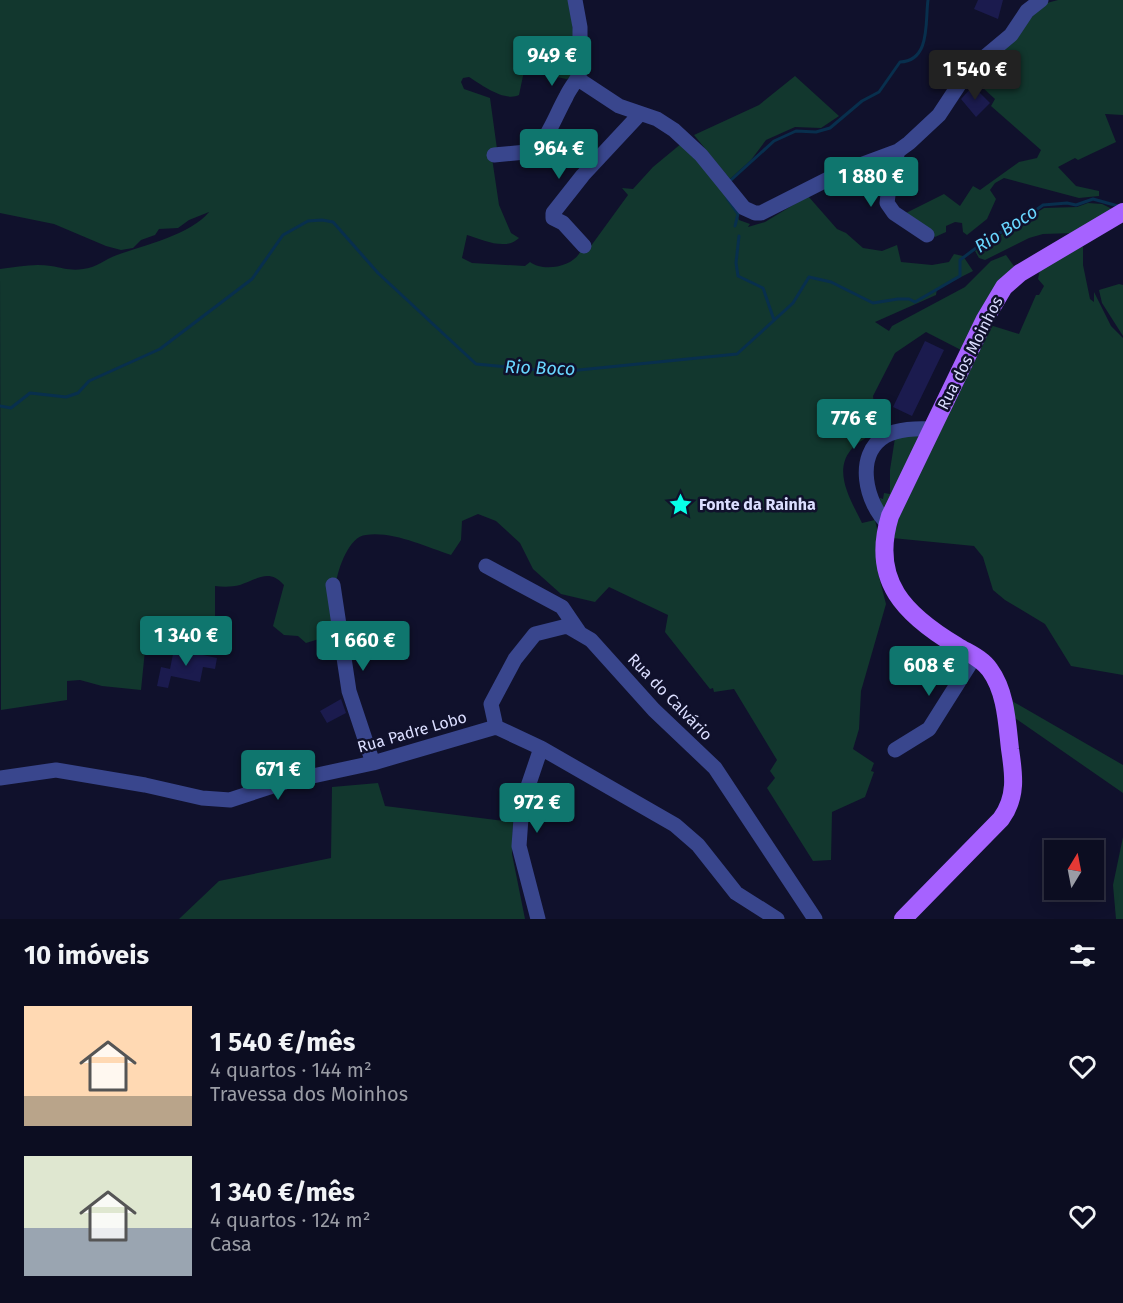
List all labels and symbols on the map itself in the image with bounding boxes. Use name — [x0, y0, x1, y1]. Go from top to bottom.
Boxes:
pin: 949 € — [510, 36, 594, 87]
pin: 1 540 € — [920, 50, 1030, 101]
pin: 964 € — [517, 129, 601, 180]
pin: 1 880 € — [816, 157, 926, 208]
water label: Rio Boco — [970, 201, 1042, 257]
street label: Rua dos Moinhos — [933, 293, 1007, 413]
water label: Rio Boco — [504, 356, 576, 380]
pin: 776 € — [812, 399, 896, 450]
place icon: Fonte da Rainha — [668, 491, 694, 517]
place label: Fonte da Rainha — [699, 495, 816, 514]
pin: 1 340 € — [131, 616, 241, 667]
pin: 1 660 € — [308, 621, 418, 672]
pin: 608 € — [887, 646, 971, 697]
street label: Rua do Calvário — [624, 650, 716, 744]
street label: Rua Padre Lobo — [355, 707, 469, 757]
pin: 671 € — [236, 750, 320, 801]
pin: 972 € — [495, 783, 579, 834]
north arrow — [1044, 840, 1104, 900]

